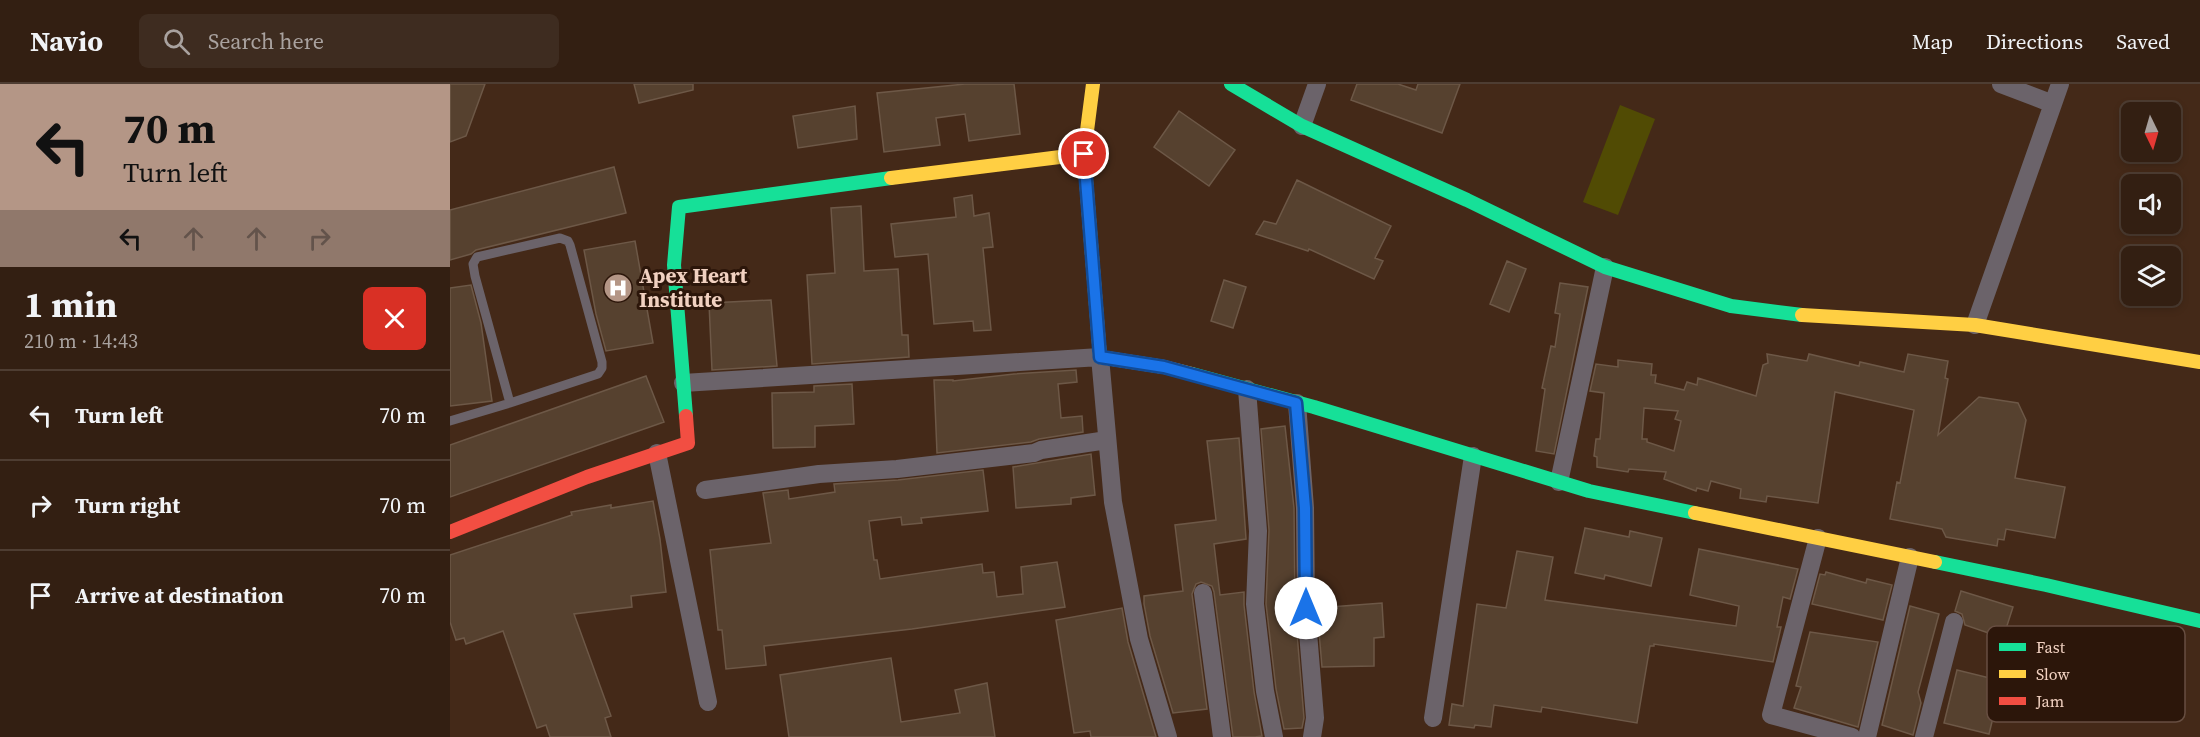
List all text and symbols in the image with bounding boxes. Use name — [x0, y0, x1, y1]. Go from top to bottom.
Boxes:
search box — [139, 14, 559, 68]
text: Navio — [30, 22, 103, 60]
icon: search — [160, 25, 193, 58]
text: Search here — [208, 26, 324, 56]
text: Map — [1912, 27, 1953, 56]
text: Directions — [1986, 27, 2083, 56]
text: Saved — [2116, 27, 2170, 56]
text: 70 m — [123, 99, 216, 157]
north arrow — [2121, 102, 2181, 162]
map controls — [2121, 102, 2181, 306]
icon: left — [24, 108, 102, 186]
pin — [1058, 128, 1109, 179]
icon: arrive — [1067, 137, 1100, 170]
text: Turn left — [123, 154, 227, 191]
button: sound — [2121, 174, 2181, 234]
icon: left — [114, 222, 147, 255]
icon: ahead — [177, 222, 210, 255]
icon: ahead — [240, 222, 273, 255]
icon: right — [303, 222, 336, 255]
button: layers — [2121, 246, 2181, 306]
place label: Apex Heart Institute — [639, 261, 748, 314]
hospital icon: Apex Heart Institute — [602, 272, 634, 304]
text: 1 min — [24, 280, 117, 329]
button: close — [363, 287, 426, 350]
text: 210 m · 14:43 — [24, 327, 138, 355]
icon: left — [24, 399, 57, 432]
text: Turn left — [75, 400, 163, 430]
text: 70 m — [379, 400, 426, 430]
icon: right — [24, 489, 57, 522]
text: Turn right — [75, 490, 180, 520]
text: 70 m — [379, 490, 426, 520]
position arrow — [1274, 576, 1338, 640]
icon: arrive — [24, 579, 57, 612]
text: Arrive at destination — [75, 580, 284, 610]
text: 70 m — [379, 580, 426, 610]
legend — [1987, 626, 2185, 722]
text: Fast — [2036, 636, 2066, 658]
text: Slow — [2036, 663, 2071, 685]
text: Jam — [2035, 690, 2064, 712]

